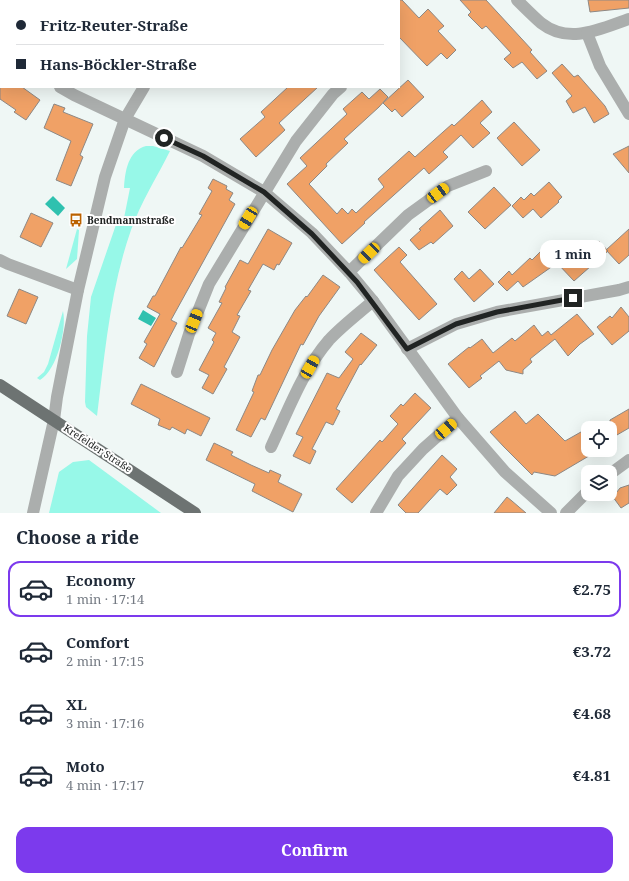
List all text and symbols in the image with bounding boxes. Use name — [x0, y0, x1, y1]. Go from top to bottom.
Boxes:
text: Fritz-Reuter-Straße — [40, 15, 188, 35]
text: Hans-Böckler-Straße — [40, 54, 197, 74]
route start — [155, 129, 173, 147]
car — [425, 181, 451, 205]
car — [237, 205, 259, 231]
bus stop icon: Bendmannstraße — [68, 212, 84, 228]
place label: Bendmannstraße — [87, 213, 175, 227]
car — [356, 240, 382, 266]
callout: 1 min — [540, 240, 606, 268]
text: 1 min — [555, 245, 591, 263]
route end — [564, 289, 582, 307]
car — [184, 308, 204, 334]
car — [299, 354, 321, 380]
car — [433, 417, 459, 441]
street label: Krefelder Straße — [61, 421, 135, 475]
map controls — [581, 421, 617, 501]
button: locate — [581, 421, 617, 457]
button: layers — [581, 465, 617, 501]
text: Choose a ride — [16, 525, 139, 549]
text: Economy — [66, 570, 135, 590]
icon: car — [18, 571, 54, 607]
text: €2.75 — [573, 579, 611, 599]
text: 1 min · 17:14 — [66, 590, 144, 608]
text: Comfort — [66, 632, 129, 652]
icon: car — [18, 633, 54, 669]
text: €3.72 — [573, 641, 611, 661]
text: 2 min · 17:15 — [66, 652, 144, 670]
text: XL — [66, 694, 87, 714]
icon: car — [18, 695, 54, 731]
text: €4.68 — [573, 703, 611, 723]
text: 3 min · 17:16 — [66, 714, 144, 732]
text: Moto — [66, 756, 105, 776]
icon: car — [18, 757, 54, 793]
text: €4.81 — [573, 765, 611, 785]
text: 4 min · 17:17 — [66, 776, 144, 794]
button: Confirm — [16, 827, 613, 873]

